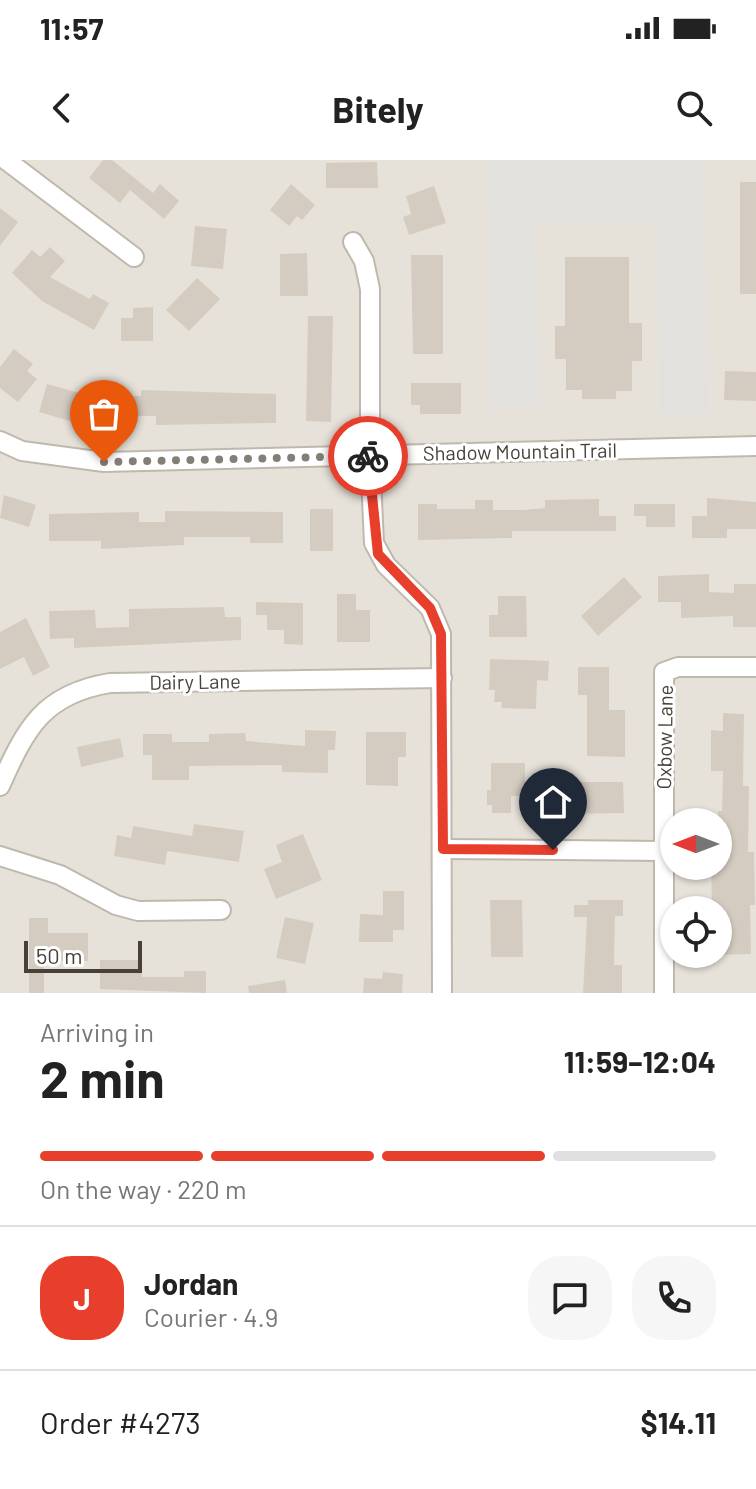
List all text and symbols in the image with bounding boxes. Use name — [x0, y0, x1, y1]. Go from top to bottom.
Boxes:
text: 11:57 — [40, 10, 103, 46]
icon: back — [40, 86, 84, 130]
icon: search — [672, 86, 716, 130]
text: Bitely — [332, 87, 424, 130]
pin — [70, 380, 138, 462]
icon: bag — [82, 392, 126, 436]
courier — [328, 416, 408, 496]
icon: bike — [346, 434, 390, 478]
street label: Shadow Mountain Trail — [423, 437, 617, 465]
street label: Dairy Lane — [149, 668, 241, 694]
street label: Oxbow Lane — [651, 685, 677, 789]
pin — [519, 768, 587, 850]
icon: home — [531, 780, 575, 824]
north arrow — [660, 808, 732, 880]
map controls — [660, 808, 732, 968]
button: locate — [660, 896, 732, 968]
scale bar — [24, 937, 142, 973]
text: 50 m — [36, 942, 82, 968]
text: Arriving in — [40, 1016, 154, 1047]
text: 11:59–12:04 — [564, 1043, 716, 1079]
text: 2 min — [40, 1046, 165, 1108]
text: On the way · 220 m — [40, 1173, 246, 1204]
button: chat — [528, 1256, 612, 1340]
button: phone — [632, 1256, 716, 1340]
text: Jordan — [144, 1265, 239, 1301]
text: J — [73, 1280, 91, 1316]
text: Courier · 4.9 — [144, 1301, 278, 1332]
text: Order #4273 — [40, 1404, 201, 1440]
text: $14.11 — [641, 1404, 716, 1440]

